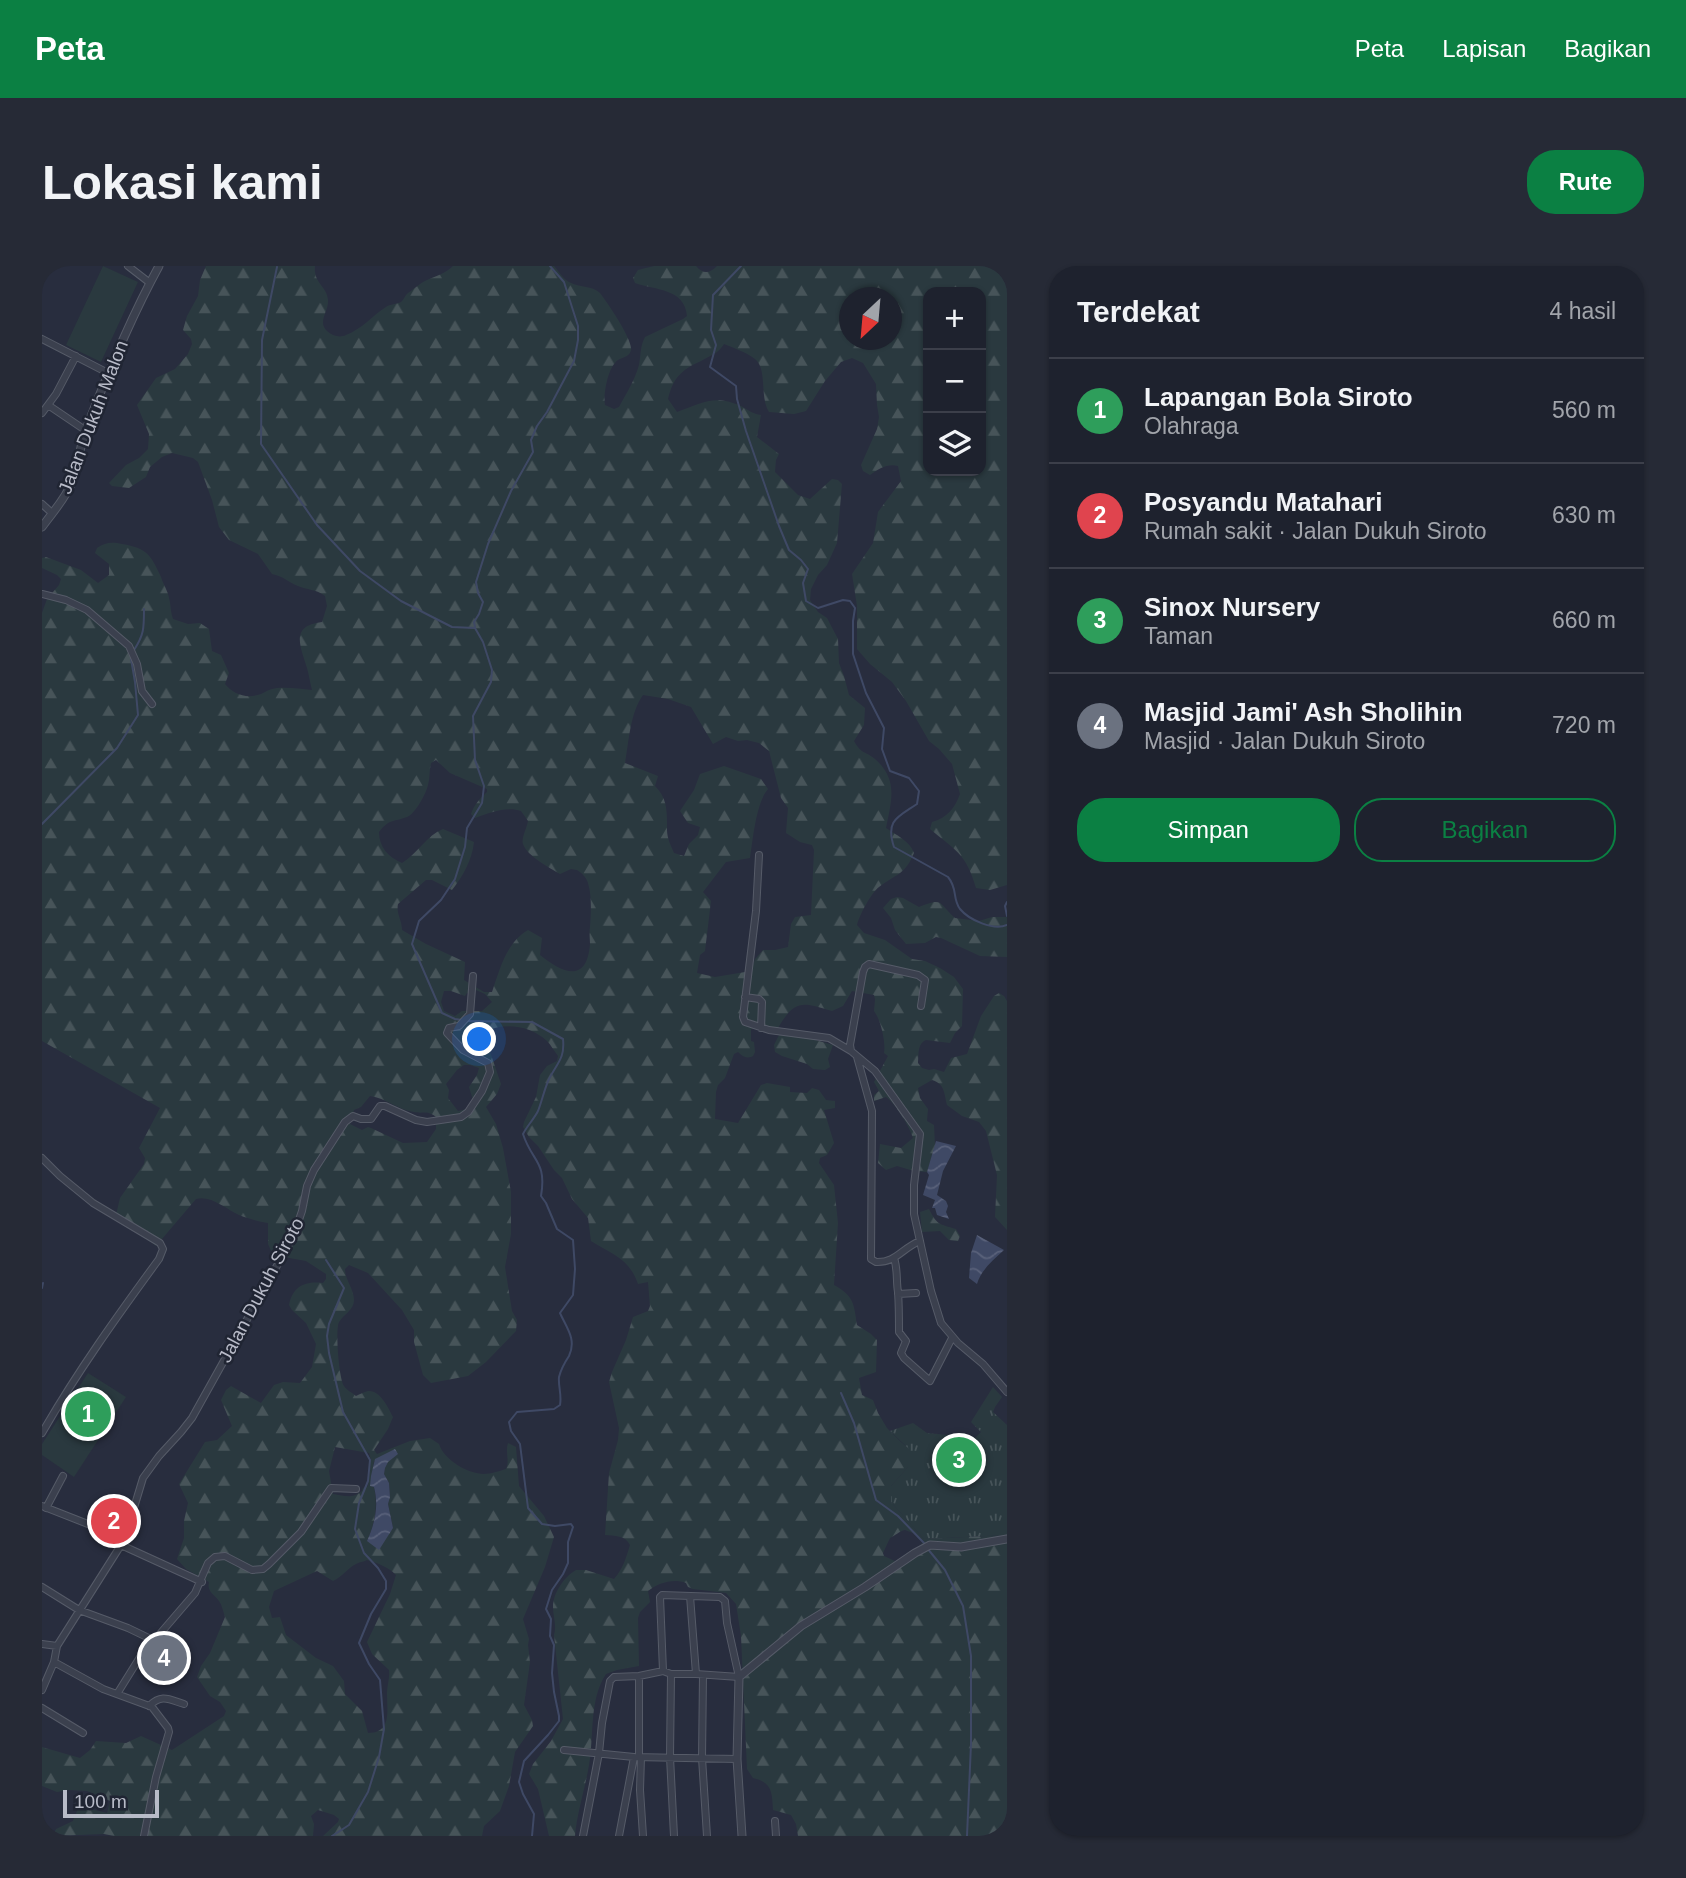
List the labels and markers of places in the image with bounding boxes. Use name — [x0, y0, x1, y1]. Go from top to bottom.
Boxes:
pin: 1 — [65, 1388, 111, 1440]
pin: 3 — [936, 1434, 982, 1486]
pin: 2 — [91, 1495, 137, 1547]
pin: 4 — [141, 1632, 187, 1684]

